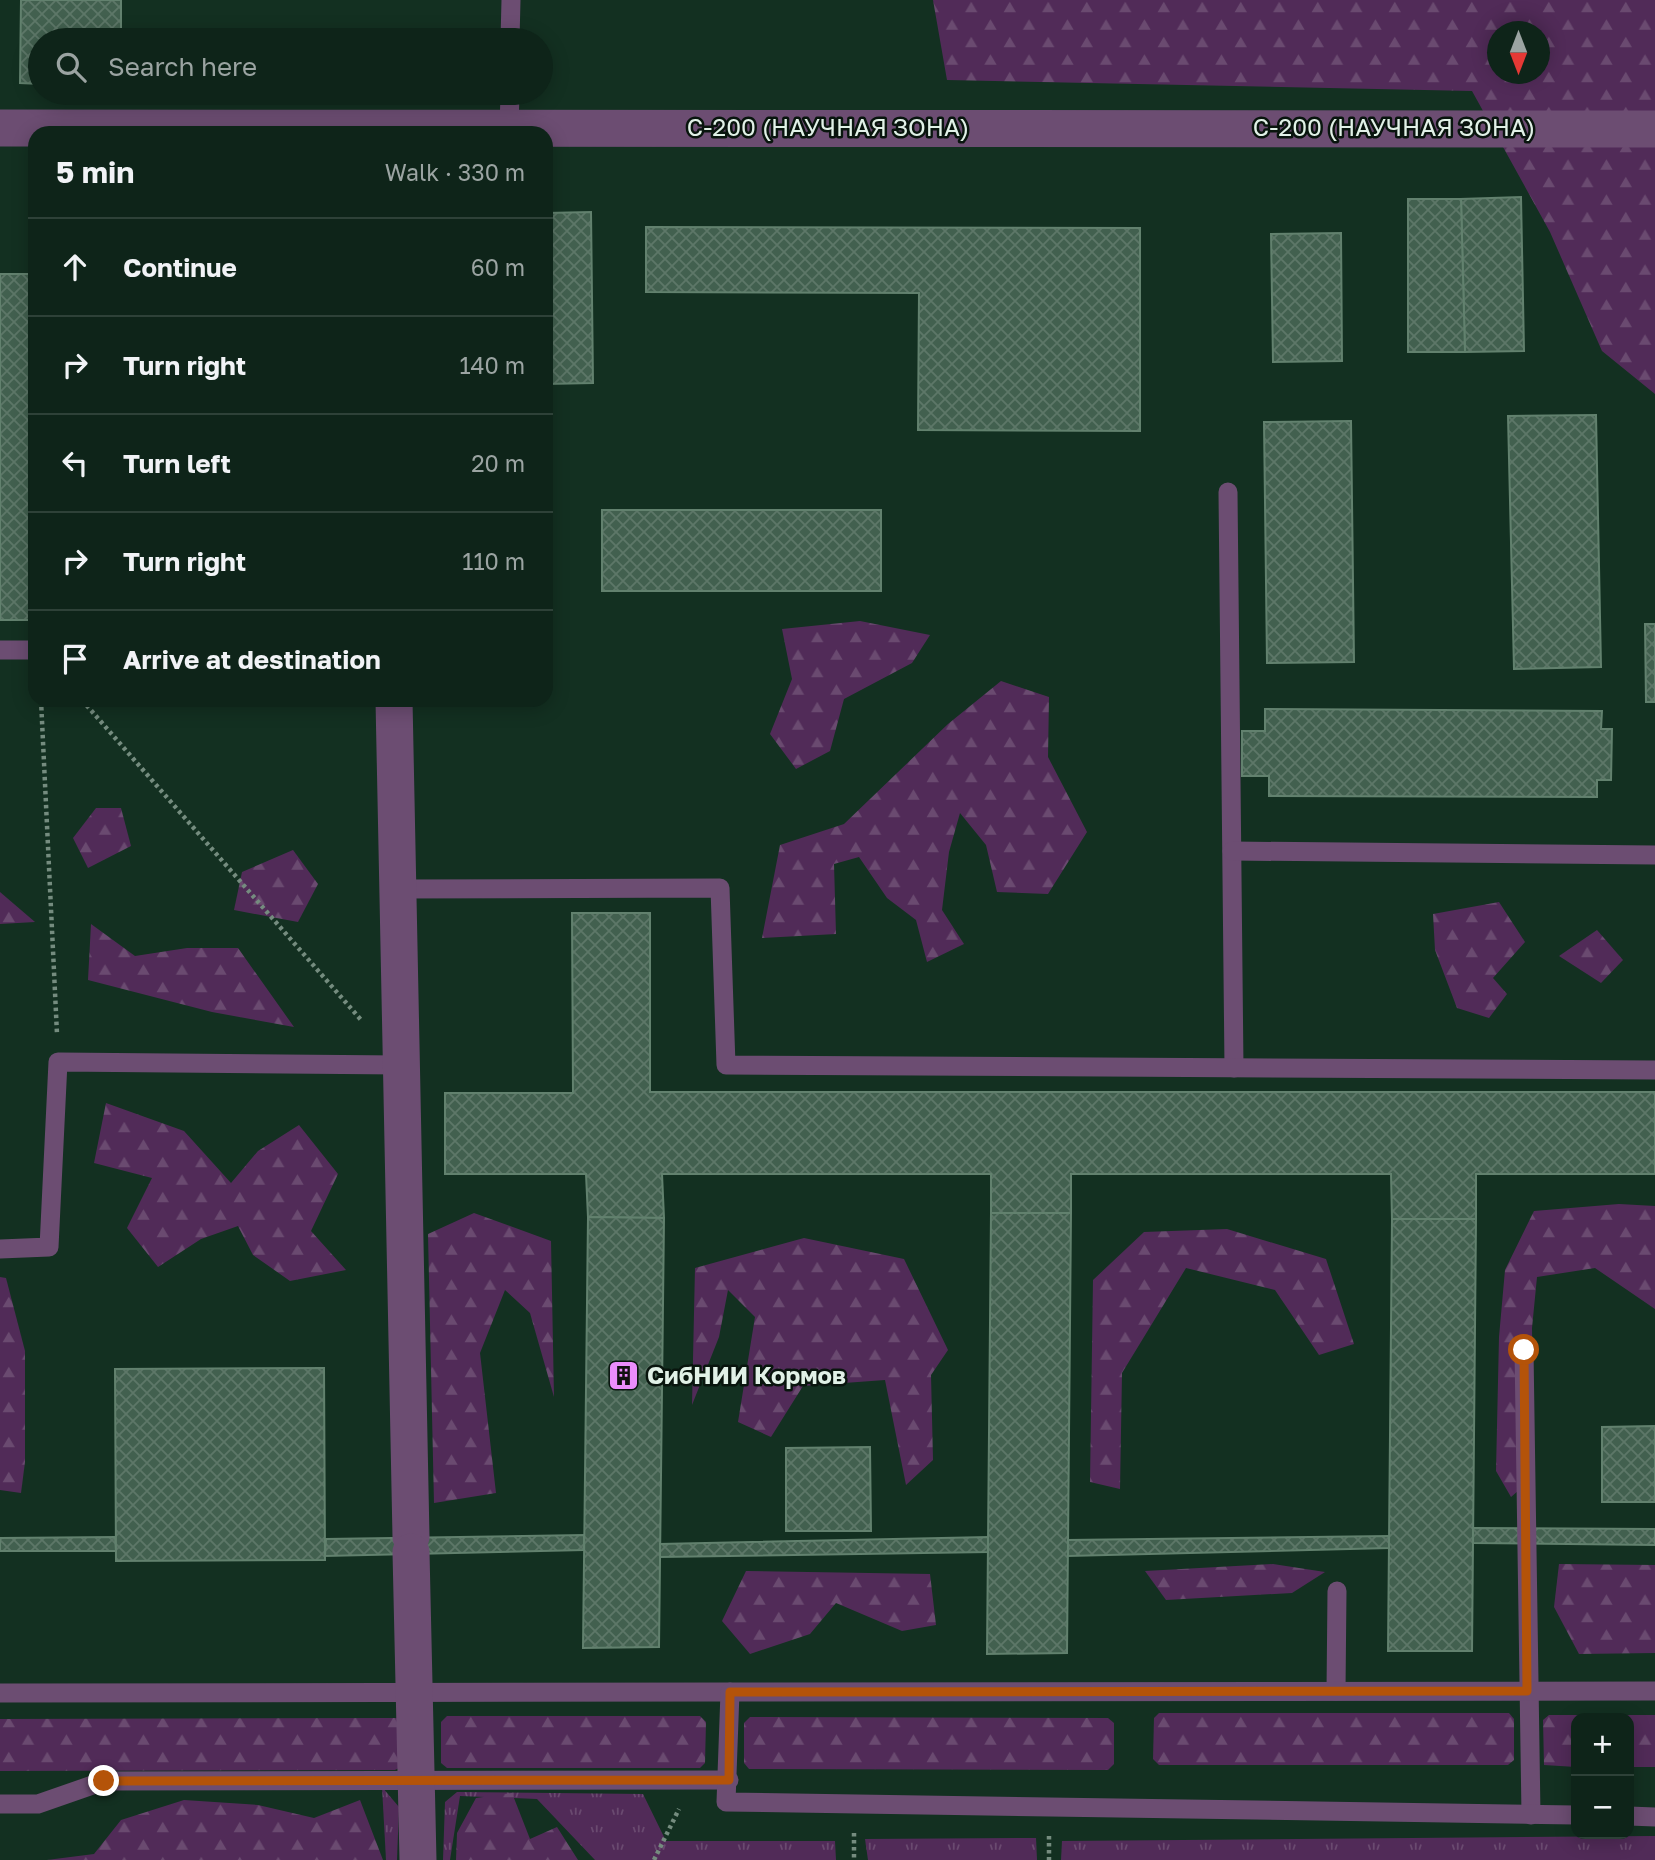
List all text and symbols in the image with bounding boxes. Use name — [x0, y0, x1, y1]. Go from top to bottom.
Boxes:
north arrow — [1487, 21, 1550, 84]
search box — [28, 28, 553, 105]
icon: search — [52, 48, 90, 86]
text: Search here — [108, 51, 257, 82]
street label: С-200 (НАУЧНАЯ ЗОНА) — [687, 112, 969, 141]
street label: С-200 (НАУЧНАЯ ЗОНА) — [1253, 112, 1535, 141]
text: 5 min — [56, 154, 134, 190]
text: Walk · 330 m — [385, 158, 525, 186]
icon: ahead — [56, 248, 94, 286]
text: Continue — [123, 252, 237, 283]
text: 60 m — [471, 253, 525, 281]
icon: right — [56, 346, 94, 384]
text: Turn right — [123, 350, 246, 381]
text: 140 m — [459, 351, 525, 379]
icon: left — [56, 444, 94, 482]
text: Turn left — [123, 448, 231, 479]
text: 20 m — [471, 449, 525, 477]
icon: right — [56, 542, 94, 580]
text: Turn right — [123, 546, 246, 577]
text: 110 m — [462, 547, 525, 575]
icon: arrive — [56, 640, 94, 678]
text: Arrive at destination — [123, 644, 381, 675]
route start — [1508, 1334, 1539, 1365]
building icon: СибНИИ Кормов — [607, 1359, 641, 1393]
place label: СибНИИ Кормов — [647, 1360, 846, 1389]
map controls — [1571, 1713, 1634, 1839]
button: + — [1571, 1713, 1634, 1776]
route end — [88, 1765, 119, 1796]
button: − — [1571, 1776, 1634, 1839]

